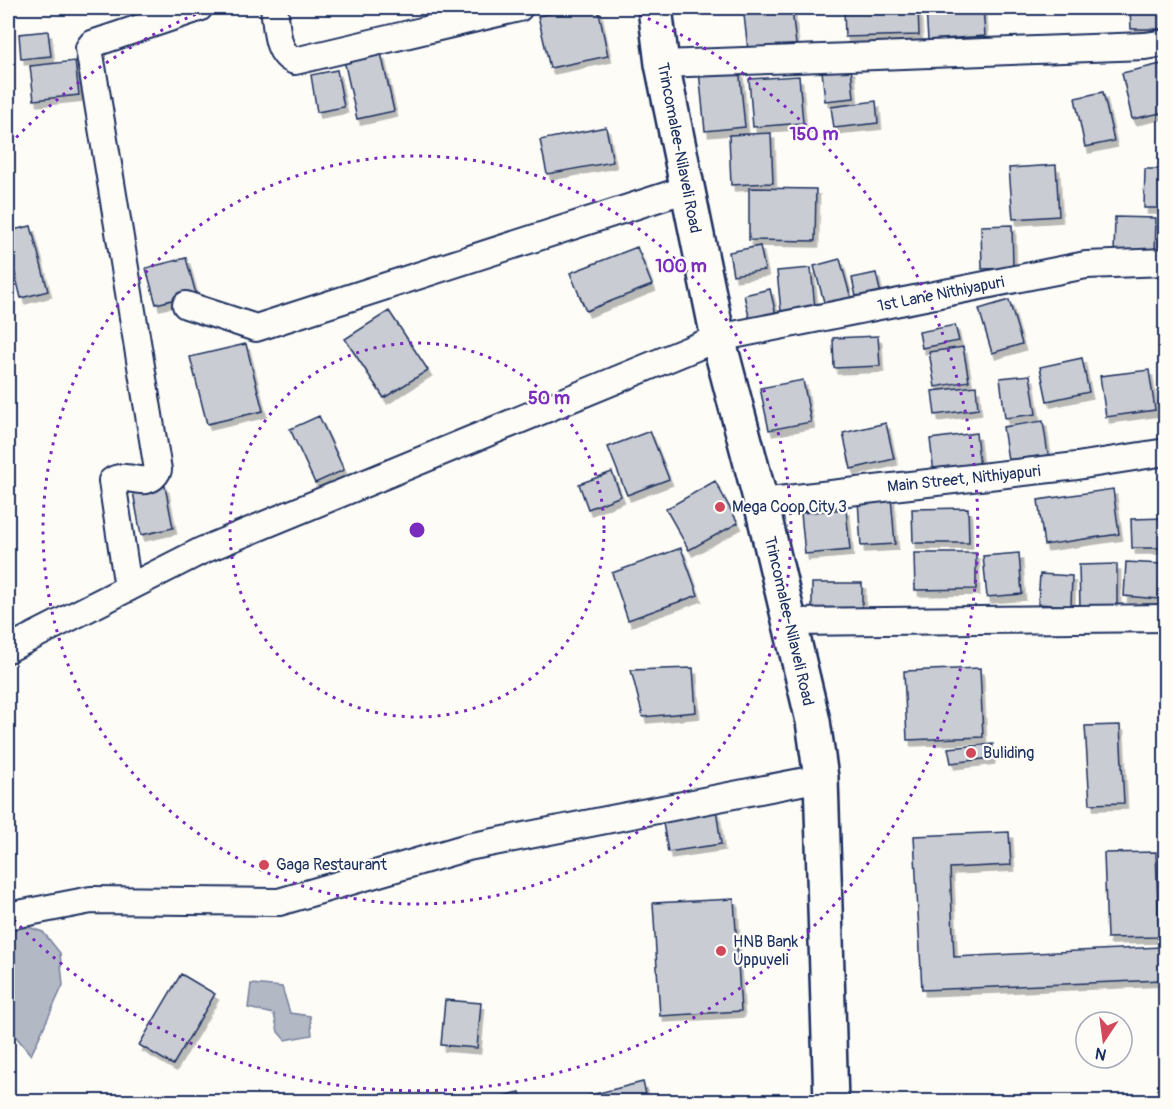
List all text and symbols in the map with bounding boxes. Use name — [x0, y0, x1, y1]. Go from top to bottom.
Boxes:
street label: Trincomalee-Nilaveli Road — [653, 61, 705, 235]
text: 150 m — [790, 123, 839, 146]
text: 100 m — [655, 255, 707, 278]
street label: 1st Lane Nithiyapuri — [876, 272, 1006, 316]
text: 50 m — [528, 387, 570, 410]
street label: Main Street, Nithiyapuri — [886, 461, 1042, 497]
place label: Mega Coop City 3 — [732, 497, 847, 517]
marker: Mega Coop City 3 — [713, 500, 727, 514]
centre of rings — [407, 520, 427, 540]
street label: Trincomalee-Nilaveli Road — [760, 534, 818, 708]
place label: Buliding — [983, 743, 1034, 763]
marker: Buliding — [964, 746, 978, 760]
place label: Gaga Restaurant — [276, 855, 387, 875]
marker: Gaga Restaurant — [257, 858, 271, 872]
place label: HNB Bank Uppuveli — [733, 932, 799, 970]
marker: HNB Bank Uppuveli — [714, 944, 728, 958]
north arrow — [1074, 1010, 1134, 1070]
text: N — [1093, 1043, 1108, 1065]

